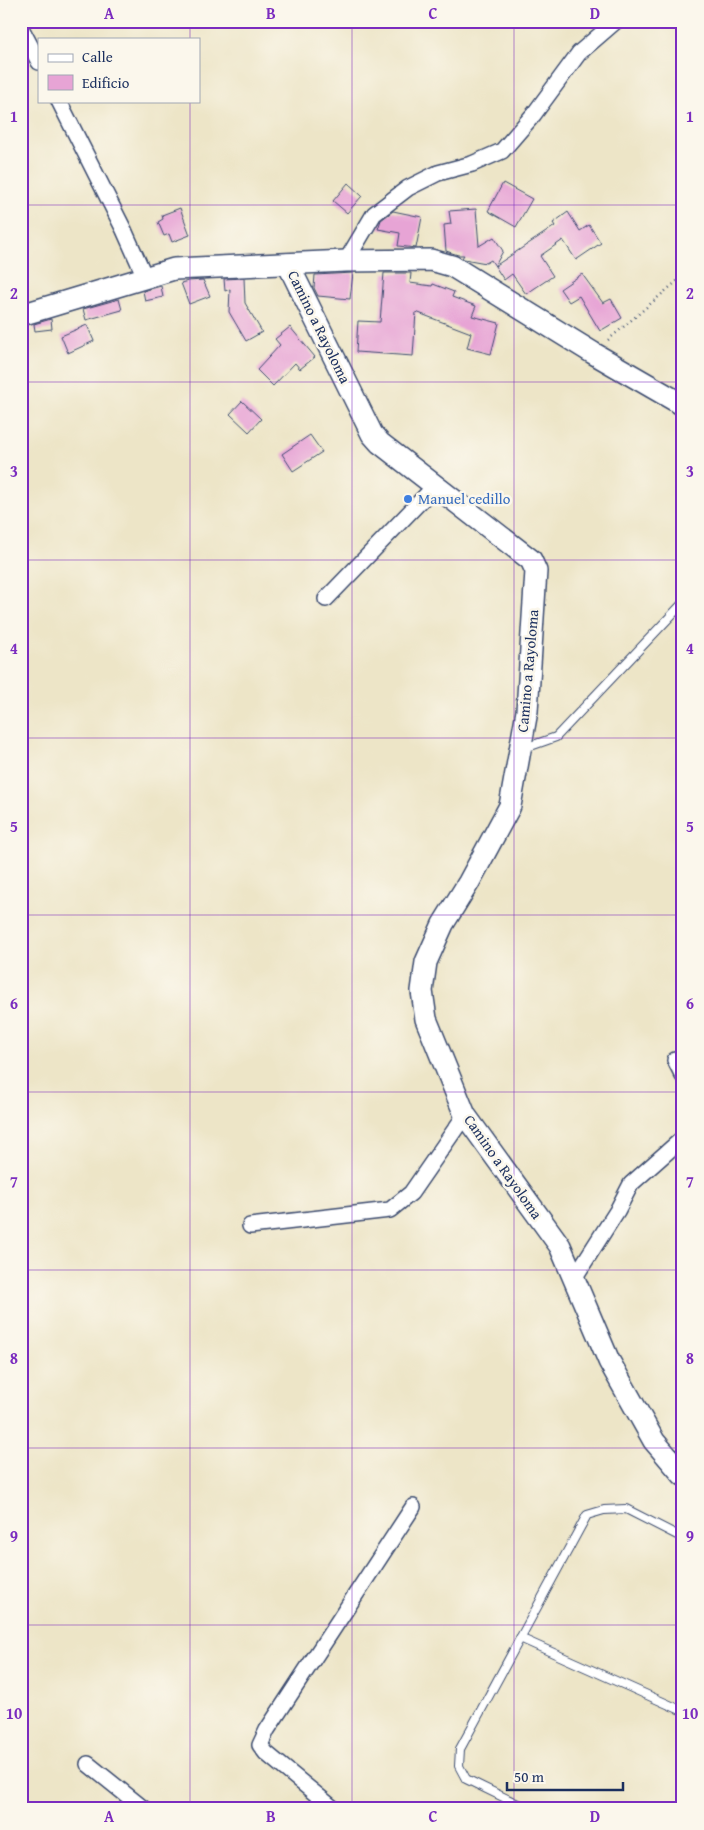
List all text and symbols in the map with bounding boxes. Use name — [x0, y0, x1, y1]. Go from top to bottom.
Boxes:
text: A — [104, 1, 115, 25]
text: B — [266, 1, 276, 25]
text: C — [428, 1, 438, 25]
text: D — [590, 1, 600, 25]
legend — [38, 38, 200, 102]
text: Calle — [82, 46, 113, 67]
text: Edificio — [82, 72, 130, 93]
text: 1 — [10, 104, 18, 128]
text: 1 — [686, 104, 694, 128]
street label: Camino a Rayoloma — [283, 267, 356, 387]
text: 2 — [10, 281, 18, 305]
text: 2 — [686, 281, 694, 305]
text: 3 — [10, 459, 18, 483]
text: 3 — [686, 459, 694, 483]
place label: Manuel cedillo — [418, 488, 511, 509]
marker: Manuel cedillo — [402, 493, 414, 505]
street label: Camino a Rayoloma — [512, 609, 543, 733]
text: 4 — [10, 636, 18, 660]
text: 4 — [686, 636, 694, 660]
text: 5 — [10, 814, 18, 838]
text: 5 — [686, 814, 694, 838]
text: 6 — [10, 991, 18, 1015]
text: 6 — [686, 991, 694, 1015]
street label: Camino a Rayoloma — [459, 1110, 547, 1223]
text: 7 — [10, 1169, 18, 1193]
text: 7 — [686, 1169, 694, 1193]
text: 8 — [10, 1346, 18, 1370]
text: 8 — [686, 1346, 694, 1370]
text: 9 — [10, 1524, 18, 1548]
text: 9 — [686, 1524, 694, 1548]
text: 10 — [6, 1701, 22, 1725]
text: 10 — [682, 1701, 698, 1725]
scale bar — [507, 1760, 623, 1792]
text: 50 m — [514, 1766, 545, 1787]
text: A — [104, 1804, 115, 1828]
text: B — [266, 1804, 276, 1828]
text: C — [428, 1804, 438, 1828]
text: D — [590, 1804, 600, 1828]

